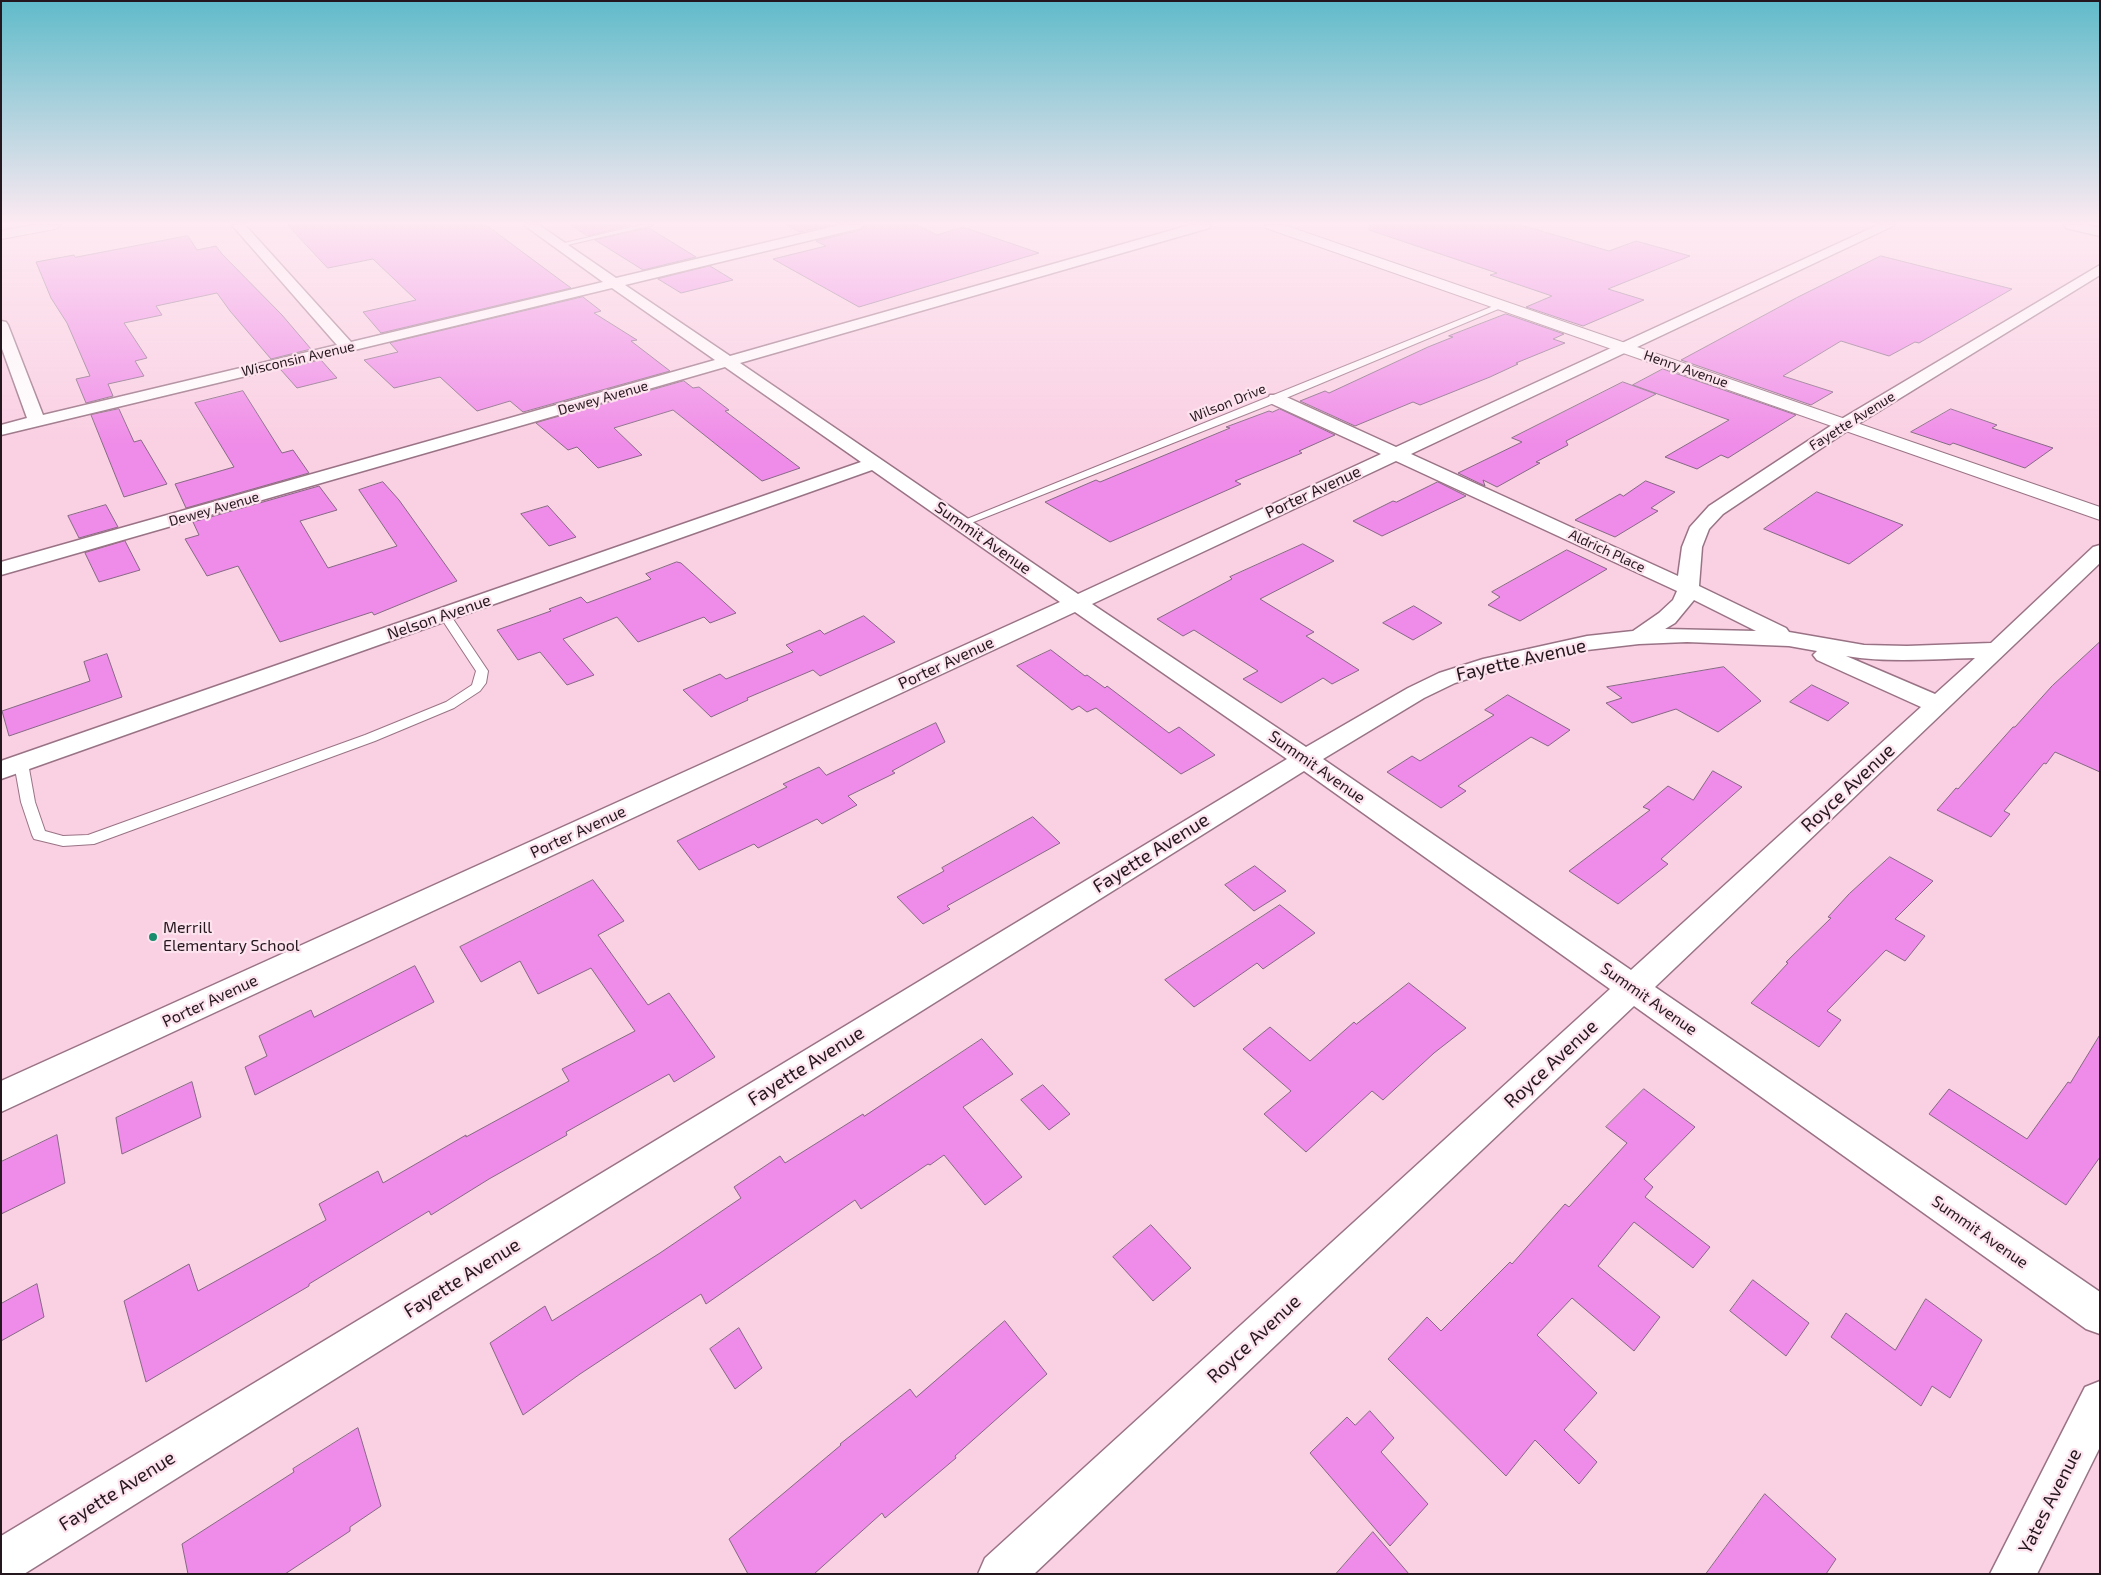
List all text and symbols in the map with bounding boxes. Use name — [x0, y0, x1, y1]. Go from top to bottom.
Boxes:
street label: Wisconsin Avenue — [240, 338, 356, 380]
street label: Henry Avenue — [1642, 347, 1730, 391]
street label: Dewey Avenue — [556, 377, 650, 419]
street label: Wilson Drive — [1188, 380, 1268, 426]
street label: Fayette Avenue — [1806, 388, 1898, 454]
street label: Porter Avenue — [1262, 462, 1364, 522]
street label: Dewey Avenue — [167, 488, 261, 530]
street label: Summit Avenue — [931, 498, 1035, 578]
street label: Aldrich Place — [1566, 526, 1648, 576]
street label: Nelson Avenue — [385, 590, 493, 644]
street label: Porter Avenue — [895, 633, 997, 693]
street label: Fayette Avenue — [1454, 634, 1588, 686]
street label: Summit Avenue — [1265, 727, 1369, 807]
street label: Royce Avenue — [1797, 739, 1899, 837]
street label: Porter Avenue — [527, 802, 629, 862]
street label: Fayette Avenue — [1089, 808, 1213, 898]
place label: Merrill Elementary School — [163, 918, 300, 956]
marker: Merrill Elementary School — [147, 931, 159, 943]
street label: Summit Avenue — [1597, 959, 1701, 1039]
street label: Porter Avenue — [159, 971, 261, 1031]
street label: Royce Avenue — [1500, 1015, 1602, 1113]
street label: Fayette Avenue — [744, 1021, 868, 1111]
street label: Summit Avenue — [1928, 1192, 2032, 1272]
street label: Fayette Avenue — [400, 1233, 524, 1323]
street label: Royce Avenue — [1203, 1290, 1305, 1388]
street label: Yates Avenue — [2014, 1445, 2086, 1557]
street label: Fayette Avenue — [55, 1446, 179, 1536]

